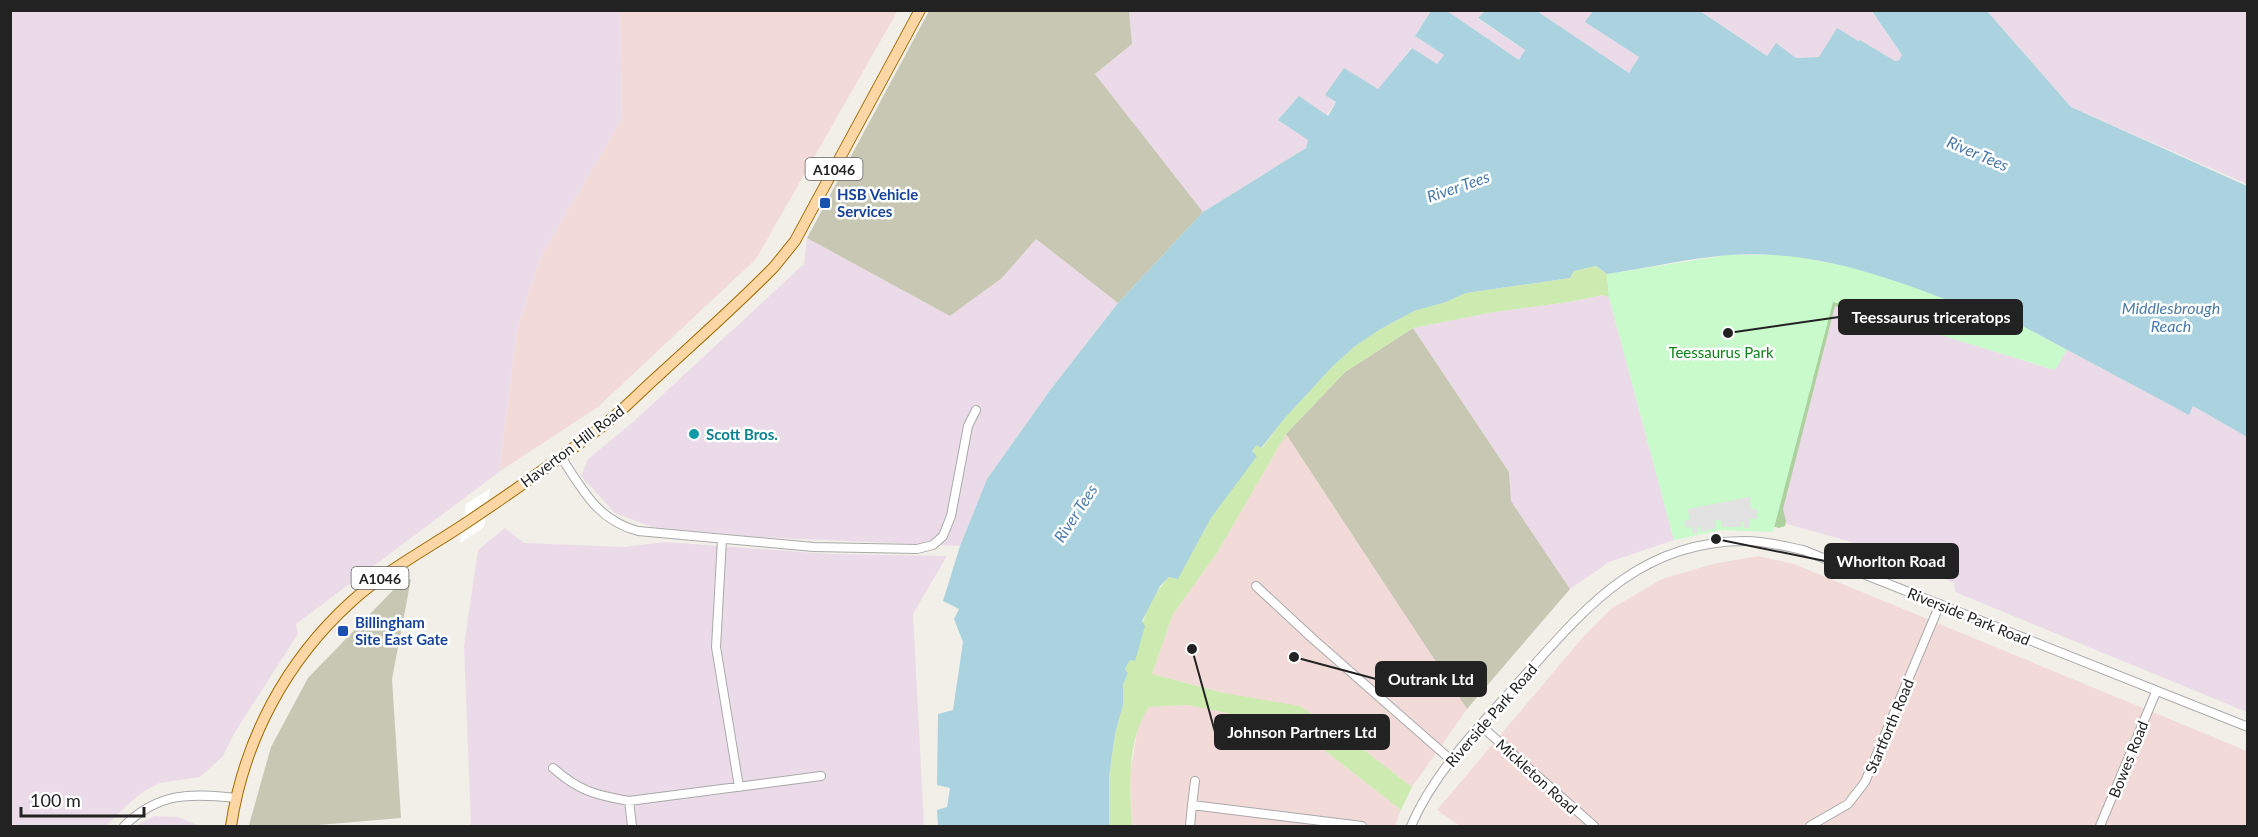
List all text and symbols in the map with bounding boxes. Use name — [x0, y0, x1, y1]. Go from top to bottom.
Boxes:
water label: River Tees — [1944, 132, 2012, 175]
road number: A1046 — [806, 158, 862, 180]
water label: River Tees — [1424, 166, 1492, 206]
place label: HSB Vehicle Services — [837, 185, 918, 220]
marker: HSB Vehicle Services — [818, 196, 832, 210]
water label: Middlesbrough Reach — [2122, 298, 2220, 335]
callout: Teessaurus triceratops — [1839, 300, 2022, 334]
text: Teessaurus triceratops — [1851, 307, 2011, 326]
park label: Teessaurus Park — [1668, 343, 1774, 361]
street label: Haverton Hill Road — [517, 401, 627, 491]
place label: Scott Bros. — [706, 425, 778, 443]
marker: Scott Bros. — [687, 427, 701, 441]
water label: River Tees — [1049, 480, 1101, 545]
callout: Whorlton Road — [1825, 544, 1958, 578]
text: Whorlton Road — [1837, 551, 1946, 570]
road number: A1046 — [352, 567, 409, 589]
street label: Riverside Park Road — [1905, 583, 2033, 649]
place label: Billingham Site East Gate — [355, 613, 448, 648]
marker: Billingham Site East Gate — [336, 624, 350, 638]
street label: Riverside Park Road — [1441, 660, 1541, 770]
callout: Outrank Ltd — [1376, 662, 1486, 696]
text: Outrank Ltd — [1388, 669, 1474, 688]
street label: Startforth Road — [1861, 676, 1917, 776]
callout: Johnson Partners Ltd — [1215, 715, 1389, 749]
street label: Bowes Road — [2104, 718, 2152, 800]
text: Johnson Partners Ltd — [1227, 722, 1377, 741]
street label: Mickleton Road — [1493, 735, 1581, 817]
scale bar — [21, 780, 144, 818]
text: 100 m — [30, 789, 81, 811]

